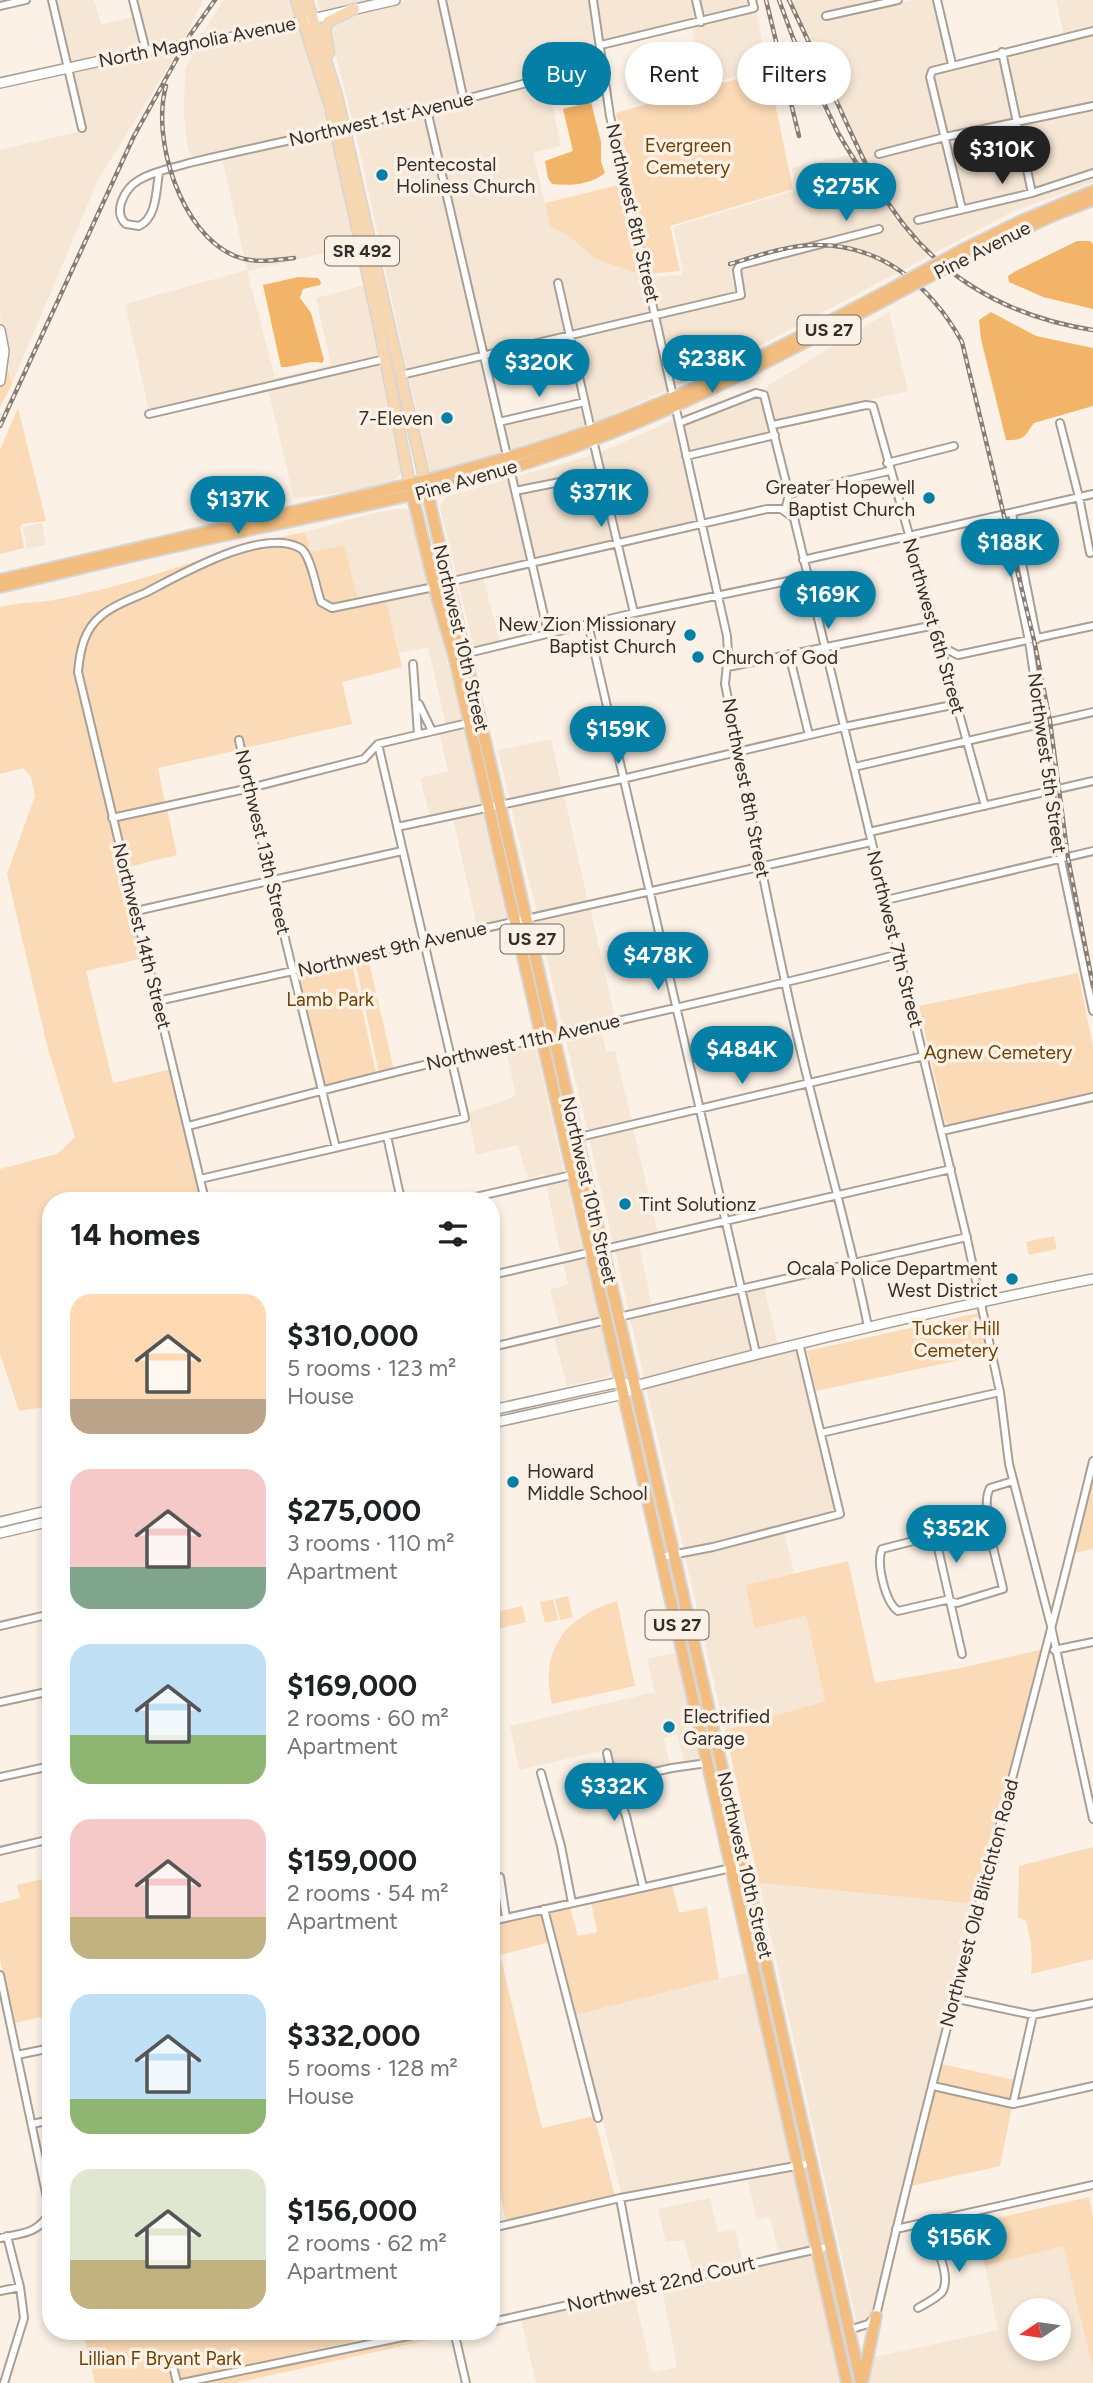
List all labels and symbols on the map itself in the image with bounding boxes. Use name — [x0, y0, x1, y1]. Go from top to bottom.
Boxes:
street label: North Magnolia Avenue — [96, 12, 298, 72]
street label: Northwest 1st Avenue — [287, 87, 475, 151]
street label: Northwest 8th Street — [601, 121, 665, 305]
pin: $310K — [953, 127, 1051, 186]
park label: Evergreen Cemetery — [645, 134, 731, 179]
place label: Pentecostal Holiness Church — [396, 153, 535, 198]
pin: $275K — [797, 164, 895, 223]
marker: Pentecostal Holiness Church — [374, 167, 390, 183]
street label: Pine Avenue — [930, 216, 1034, 284]
road number: SR 492 — [325, 236, 399, 265]
road number: US 27 — [798, 316, 860, 344]
pin: $238K — [663, 336, 761, 395]
pin: $320K — [490, 340, 588, 399]
place label: 7-Eleven — [359, 407, 433, 430]
marker: 7-Eleven — [439, 410, 455, 426]
street label: Pine Avenue — [412, 454, 520, 506]
pin: $371K — [552, 470, 650, 529]
pin: $137K — [189, 476, 287, 536]
place label: Greater Hopewell Baptist Church — [765, 476, 915, 521]
marker: Greater Hopewell Baptist Church — [921, 490, 937, 506]
pin: $188K — [961, 520, 1059, 579]
street label: Northwest 6th Street — [898, 535, 970, 717]
street label: Northwest 10th Street — [428, 542, 494, 734]
pin: $169K — [779, 572, 877, 631]
place label: New Zion Missionary Baptist Church — [498, 613, 676, 658]
marker: New Zion Missionary Baptist Church — [682, 627, 698, 643]
place label: Church of God — [712, 646, 838, 669]
marker: Church of God — [690, 649, 706, 665]
street label: Northwest 5th Street — [1023, 671, 1071, 855]
street label: Northwest 8th Street — [717, 696, 775, 880]
pin: $159K — [569, 706, 667, 766]
street label: Northwest 13th Street — [230, 747, 296, 937]
street label: Northwest 14th Street — [108, 841, 176, 1031]
street label: Northwest 7th Street — [862, 848, 928, 1030]
street label: Northwest 9th Avenue — [295, 916, 489, 982]
road number: US 27 — [500, 924, 564, 954]
pin: $478K — [609, 932, 707, 992]
park label: Lamb Park — [286, 988, 375, 1011]
street label: Northwest 11th Avenue — [424, 1009, 622, 1075]
pin: $484K — [693, 1026, 791, 1086]
park label: Agnew Cemetery — [924, 1041, 1072, 1064]
street label: Northwest 10th Street — [556, 1094, 622, 1286]
place label: Tint Solutionz — [639, 1193, 756, 1216]
marker: Tint Solutionz — [617, 1196, 633, 1212]
place label: Ocala Police Department West District — [787, 1257, 998, 1302]
marker: Ocala Police Department West District — [1004, 1271, 1020, 1287]
park label: Tucker Hill Cemetery — [912, 1317, 1000, 1362]
place label: Howard Middle School — [527, 1460, 648, 1505]
marker: Howard Middle School — [505, 1474, 521, 1490]
pin: $352K — [907, 1506, 1005, 1565]
road number: US 27 — [646, 1610, 708, 1640]
place label: Electrified Garage — [683, 1705, 770, 1750]
marker: Electrified Garage — [661, 1719, 677, 1735]
pin: $332K — [565, 1764, 663, 1823]
street label: Northwest 10th Street — [712, 1769, 778, 1961]
street label: Northwest Old Blitchton Road — [935, 1777, 1023, 2029]
pin: $156K — [910, 2214, 1008, 2274]
street label: Northwest 22nd Court — [565, 2251, 757, 2317]
north arrow — [1008, 2298, 1071, 2361]
park label: Lillian F Bryant Park — [78, 2347, 242, 2370]

